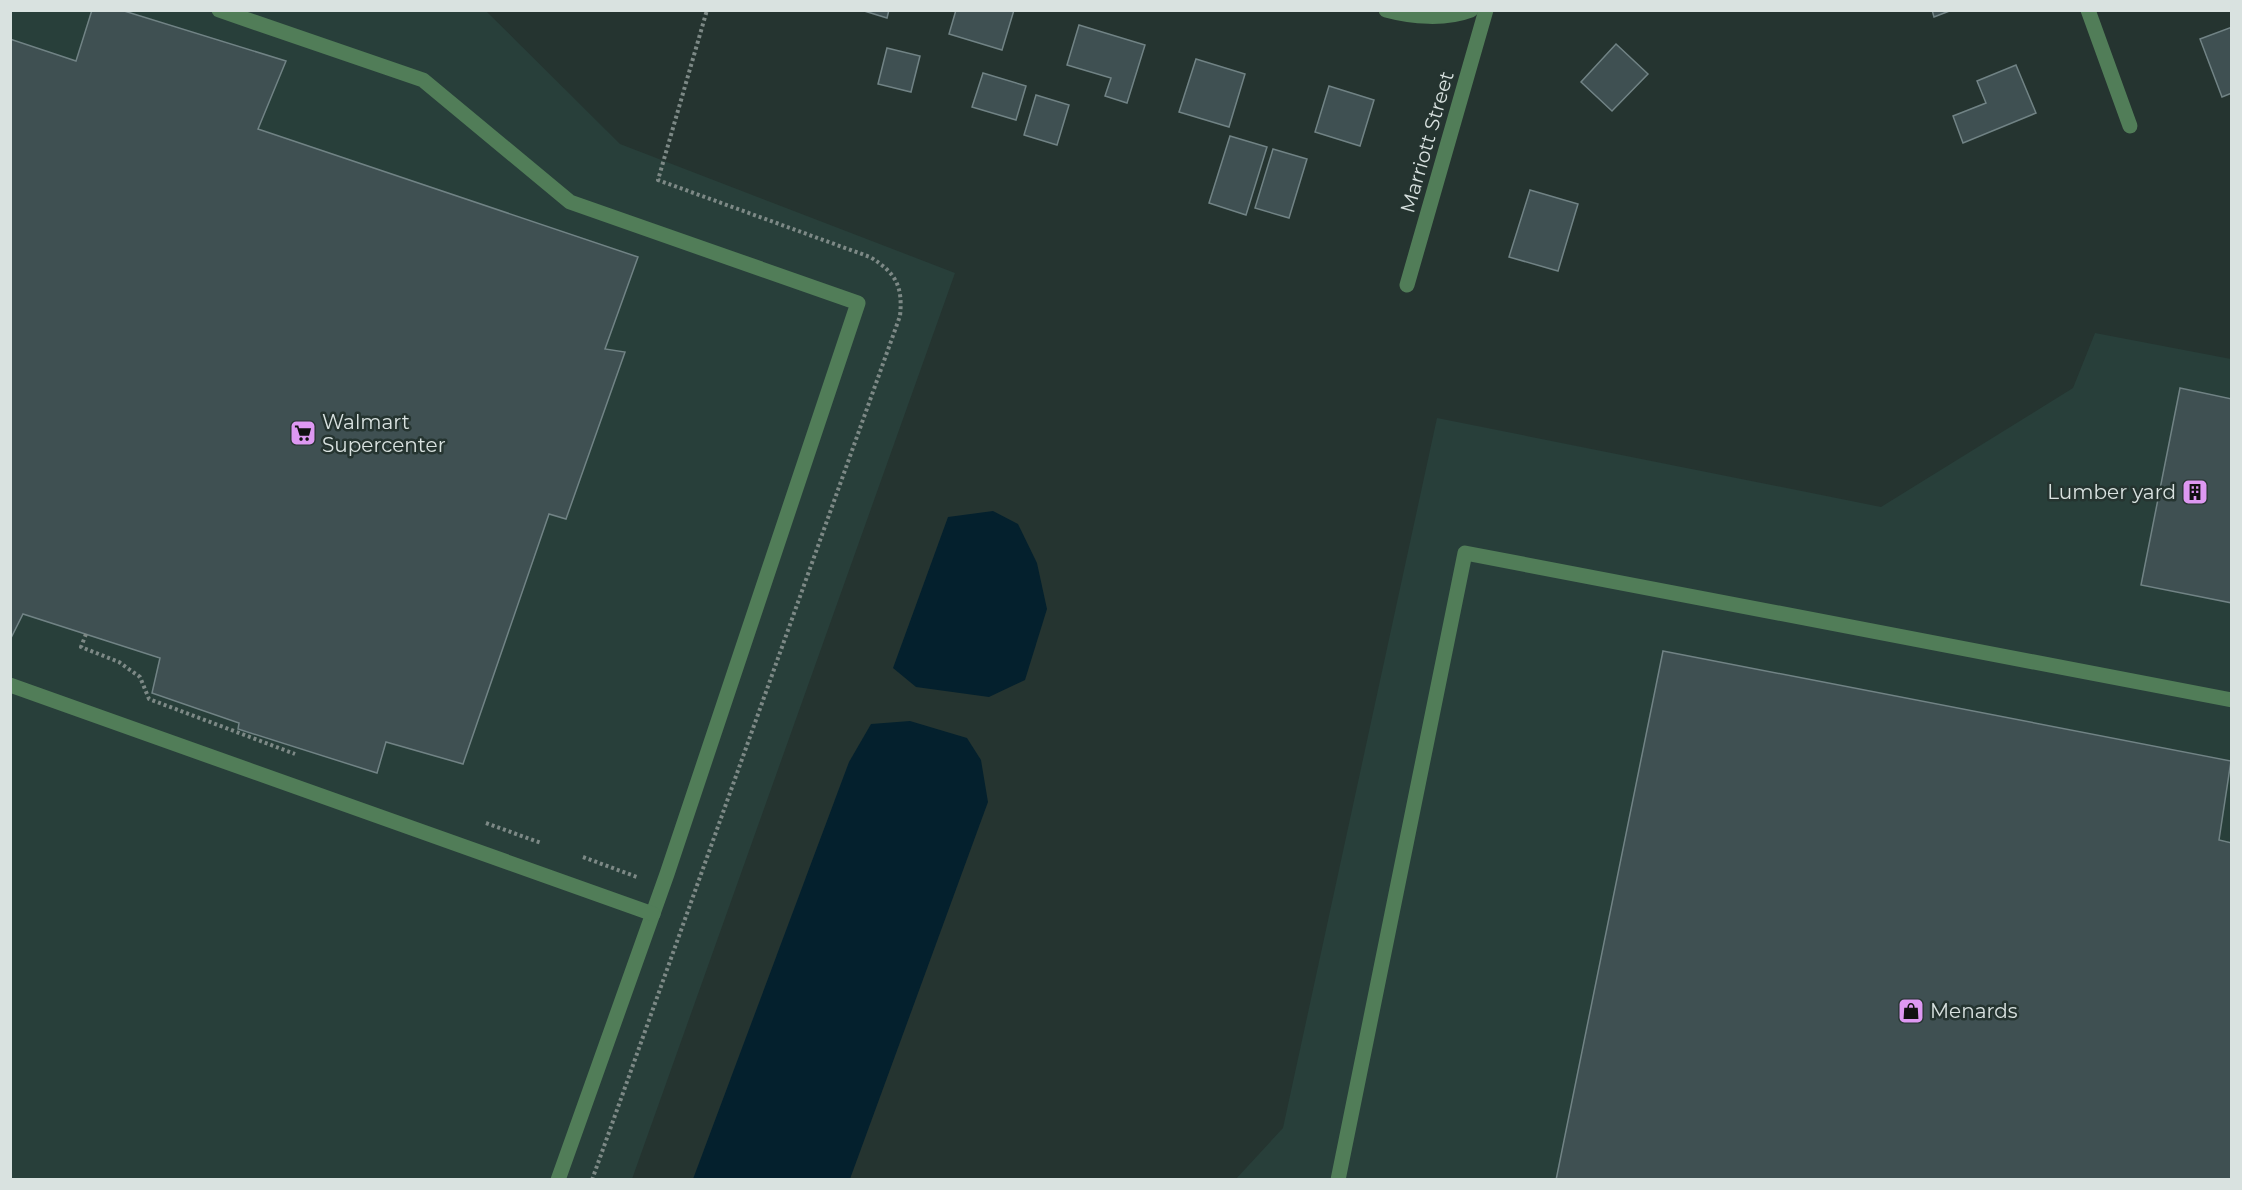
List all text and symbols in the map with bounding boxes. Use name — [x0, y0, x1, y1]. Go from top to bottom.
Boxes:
street label: Marriott Street — [1395, 68, 1459, 216]
place label: Walmart Supercenter — [322, 410, 446, 457]
supermarket icon: Walmart Supercenter — [288, 418, 318, 448]
building icon: Lumber yard — [2180, 477, 2210, 507]
place label: Lumber yard — [2047, 480, 2176, 504]
shop icon: Menards — [1896, 996, 1926, 1026]
place label: Menards — [1930, 999, 2018, 1023]

